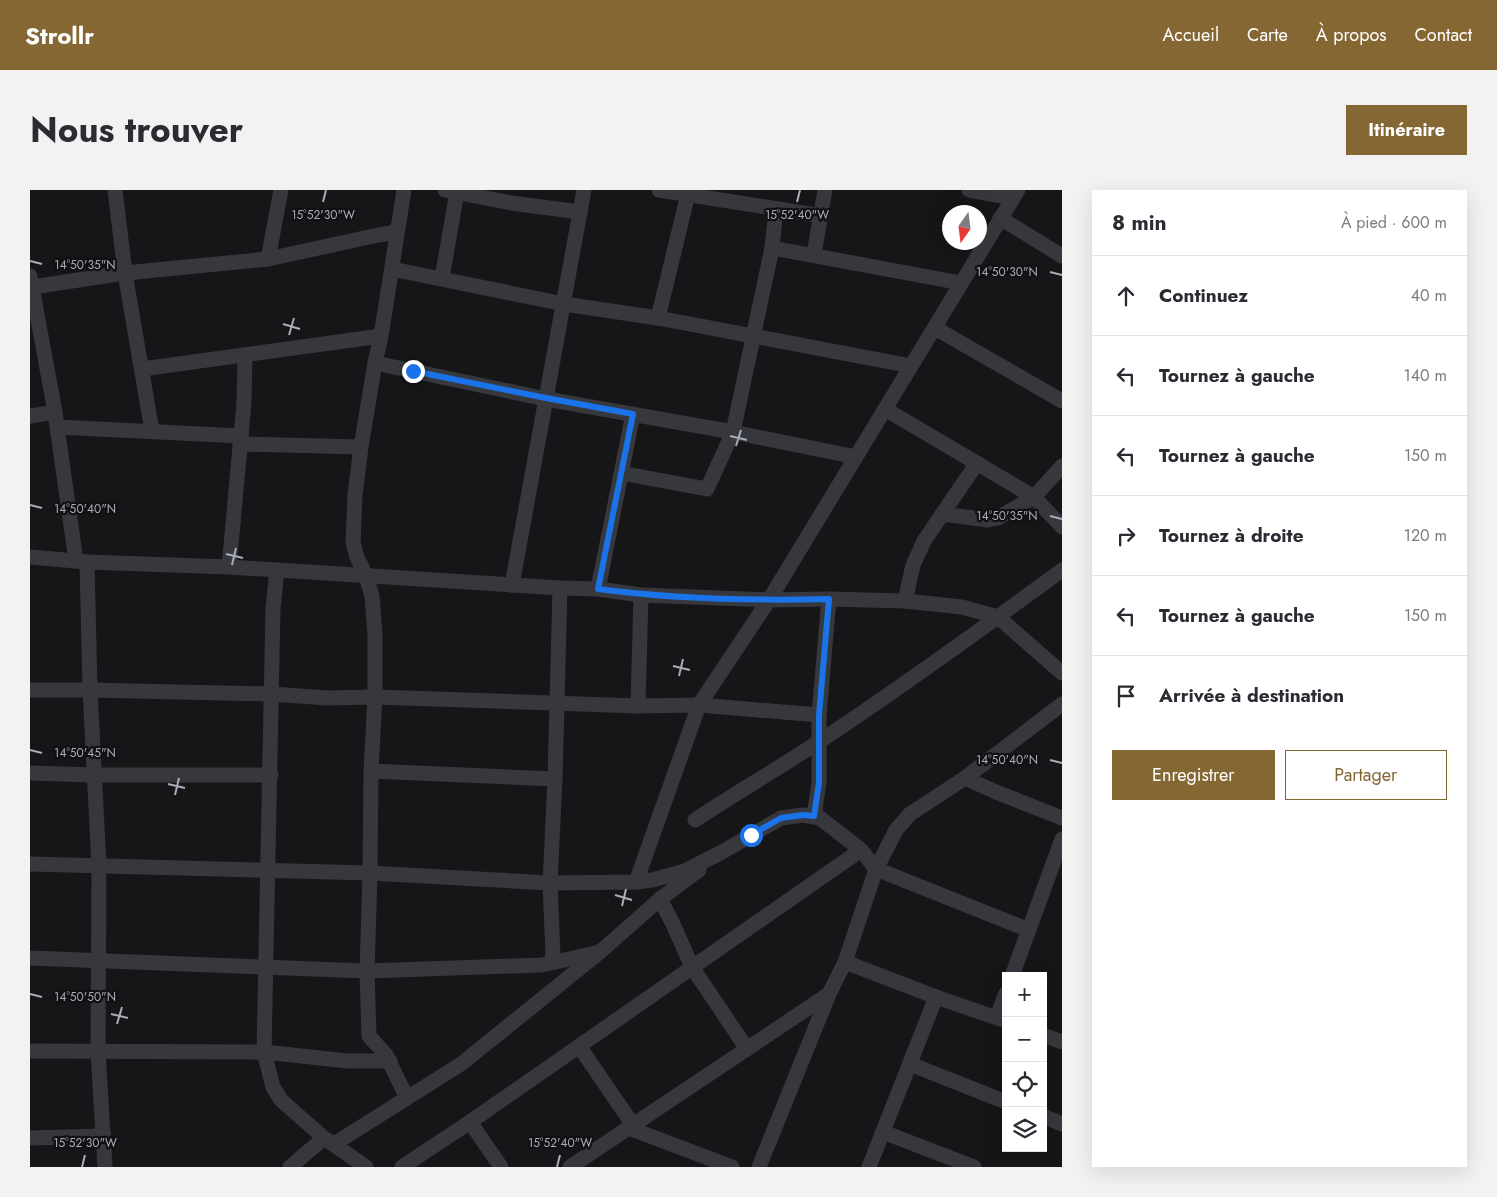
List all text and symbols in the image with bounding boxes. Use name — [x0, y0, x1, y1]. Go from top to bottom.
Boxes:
text: Strollr — [25, 18, 94, 53]
text: Accueil — [1162, 22, 1219, 48]
text: Carte — [1247, 22, 1288, 48]
text: À propos — [1316, 22, 1386, 48]
text: Contact — [1414, 22, 1472, 48]
text: Nous trouver — [30, 105, 243, 155]
button: Itinéraire — [1346, 105, 1467, 155]
north arrow — [942, 205, 987, 250]
text: 15°52'30"W — [291, 206, 355, 224]
text: 15°52'40"W — [765, 206, 829, 224]
text: 8 min — [1112, 208, 1167, 238]
text: À pied · 600 m — [1341, 211, 1447, 234]
text: 14°50'35"N — [54, 256, 116, 274]
text: 14°50'30"N — [976, 263, 1038, 281]
icon: ahead — [1112, 282, 1140, 310]
text: Continuez — [1159, 282, 1248, 309]
text: 40 m — [1411, 284, 1447, 307]
route end — [402, 360, 425, 383]
icon: left — [1112, 362, 1140, 390]
text: Tournez à gauche — [1159, 362, 1315, 389]
text: 140 m — [1404, 364, 1447, 387]
icon: left — [1112, 442, 1140, 470]
text: Tournez à gauche — [1159, 442, 1315, 469]
text: 150 m — [1404, 444, 1447, 467]
text: 14°50'40"N — [54, 500, 116, 518]
text: 14°50'35"N — [976, 507, 1038, 525]
icon: right — [1112, 522, 1140, 550]
text: Tournez à droite — [1159, 522, 1304, 549]
text: 120 m — [1404, 524, 1447, 547]
icon: left — [1112, 602, 1140, 630]
text: Tournez à gauche — [1159, 602, 1315, 629]
text: 150 m — [1404, 604, 1447, 627]
icon: arrive — [1112, 682, 1140, 710]
text: Arrivée à destination — [1159, 682, 1344, 709]
text: 14°50'45"N — [54, 744, 116, 762]
button: Enregistrer — [1112, 750, 1275, 800]
button: Partager — [1285, 750, 1447, 800]
text: 14°50'40"N — [976, 751, 1038, 769]
route start — [740, 824, 763, 847]
map controls — [1002, 972, 1047, 1152]
button: + — [1002, 972, 1047, 1017]
text: 14°50'50"N — [54, 988, 116, 1006]
button: − — [1002, 1017, 1047, 1062]
button: locate — [1002, 1062, 1047, 1107]
button: layers — [1002, 1107, 1047, 1152]
text: 15°52'30"W — [53, 1134, 117, 1152]
text: 15°52'40"W — [528, 1134, 592, 1152]

